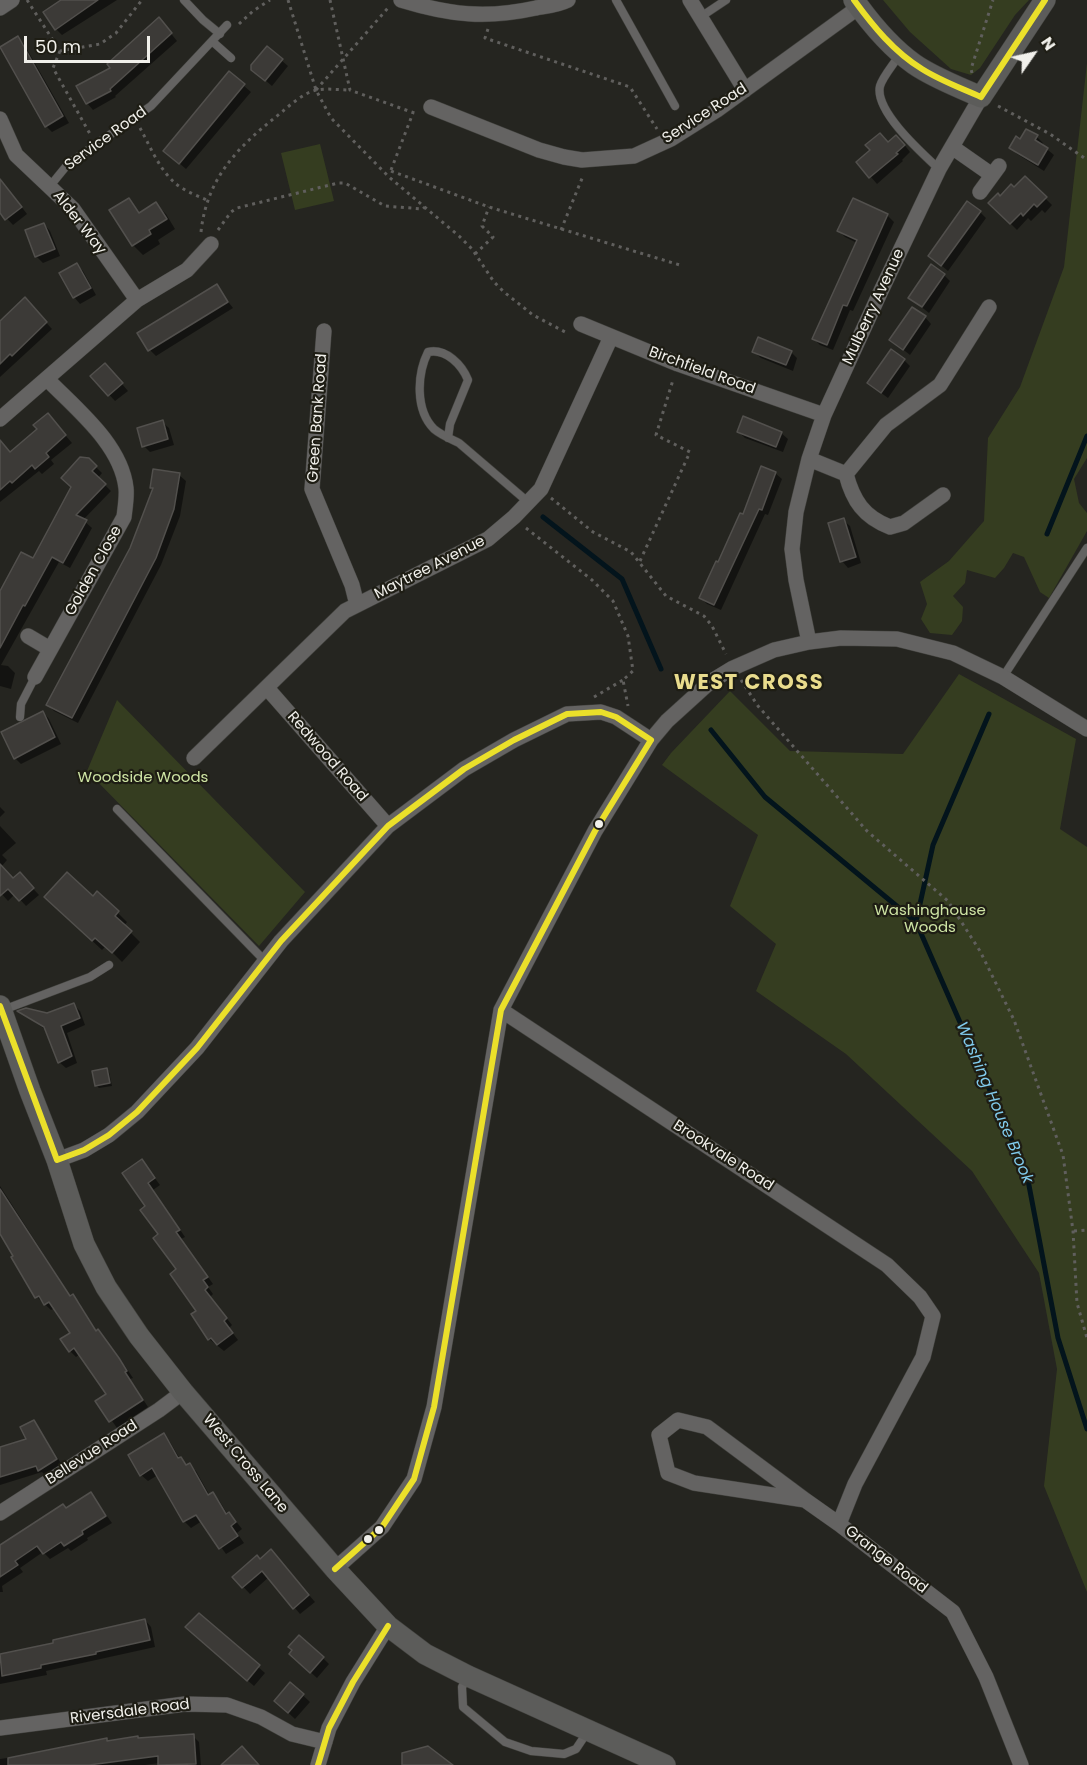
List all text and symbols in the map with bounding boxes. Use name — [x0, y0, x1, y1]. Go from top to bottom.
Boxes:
scale bar — [27, 24, 153, 62]
north arrow — [1003, 24, 1063, 84]
text: N — [1035, 32, 1061, 55]
text: 50 m — [35, 34, 81, 59]
street label: Service Road — [659, 80, 751, 148]
street label: Service Road — [61, 103, 151, 175]
street label: Alder Way — [48, 187, 110, 259]
street label: Mulberry Avenue — [839, 246, 909, 368]
street label: Birchfield Road — [646, 343, 758, 399]
street label: Green Bank Road — [305, 353, 331, 483]
street label: Golden Close — [62, 523, 126, 619]
street label: Maytree Avenue — [372, 532, 488, 604]
district label: WEST CROSS — [674, 671, 824, 697]
street label: Redwood Road — [283, 708, 371, 806]
park label: Woodside Woods — [78, 769, 208, 787]
unlabelled marker — [593, 818, 605, 830]
park label: Washinghouse Woods — [874, 902, 986, 937]
water label: Washing House Brook — [951, 1019, 1037, 1187]
street label: Brookvale Road — [669, 1117, 777, 1195]
street label: West Cross Lane — [199, 1411, 291, 1517]
street label: Bellevue Road — [43, 1417, 141, 1489]
street label: Grange Road — [841, 1522, 931, 1598]
unlabelled marker — [373, 1524, 385, 1536]
unlabelled marker — [362, 1533, 374, 1545]
street label: Riversdale Road — [69, 1696, 191, 1728]

